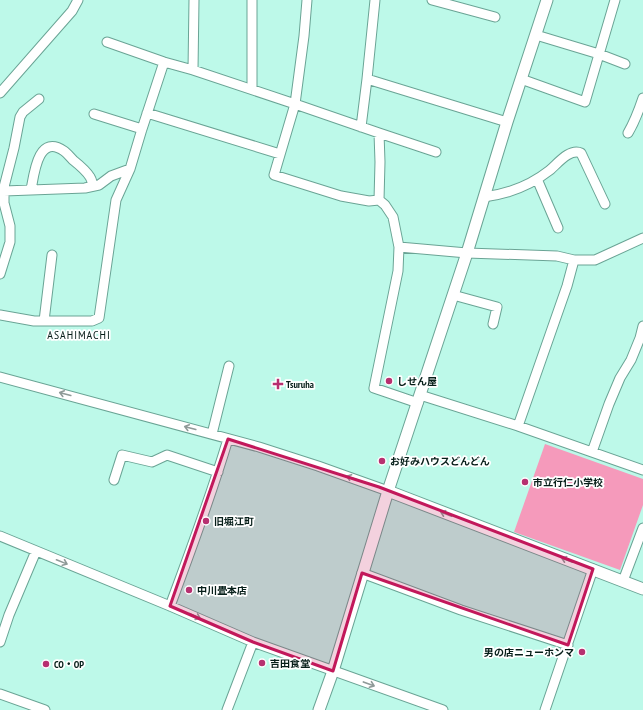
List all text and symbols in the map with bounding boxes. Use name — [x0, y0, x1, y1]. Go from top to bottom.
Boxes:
district label: ASAHIMACHI — [47, 327, 111, 342]
place label: しせん屋 — [397, 375, 437, 388]
marker: しせん屋 — [384, 376, 394, 386]
place label: Tsuruha — [286, 378, 314, 391]
marker: Tsuruha — [273, 379, 283, 389]
one-way arrow — [58, 390, 71, 397]
one-way arrow — [184, 424, 197, 431]
place label: お好みハウスどんどん — [390, 455, 490, 468]
marker: お好みハウスどんどん — [377, 456, 387, 466]
one-way arrow — [346, 474, 359, 481]
place label: 市立行仁小学校 — [533, 476, 603, 489]
marker: 市立行仁小学校 — [520, 477, 530, 487]
one-way arrow — [440, 509, 452, 517]
place label: 旧堀江町 — [214, 515, 254, 528]
marker: 旧堀江町 — [201, 516, 211, 526]
one-way arrow — [562, 555, 574, 563]
one-way arrow — [55, 558, 67, 566]
place label: 中川畳本店 — [197, 584, 247, 597]
marker: 中川畳本店 — [184, 585, 194, 595]
one-way arrow — [189, 613, 201, 621]
place label: 男の店ニューホンマ — [484, 646, 574, 659]
marker: 男の店ニューホンマ — [577, 647, 587, 657]
place label: 吉田食堂 — [270, 657, 310, 670]
place label: CO・OP — [54, 658, 84, 671]
marker: 吉田食堂 — [257, 658, 267, 668]
marker: CO・OP — [41, 659, 51, 669]
one-way arrow — [363, 680, 375, 688]

